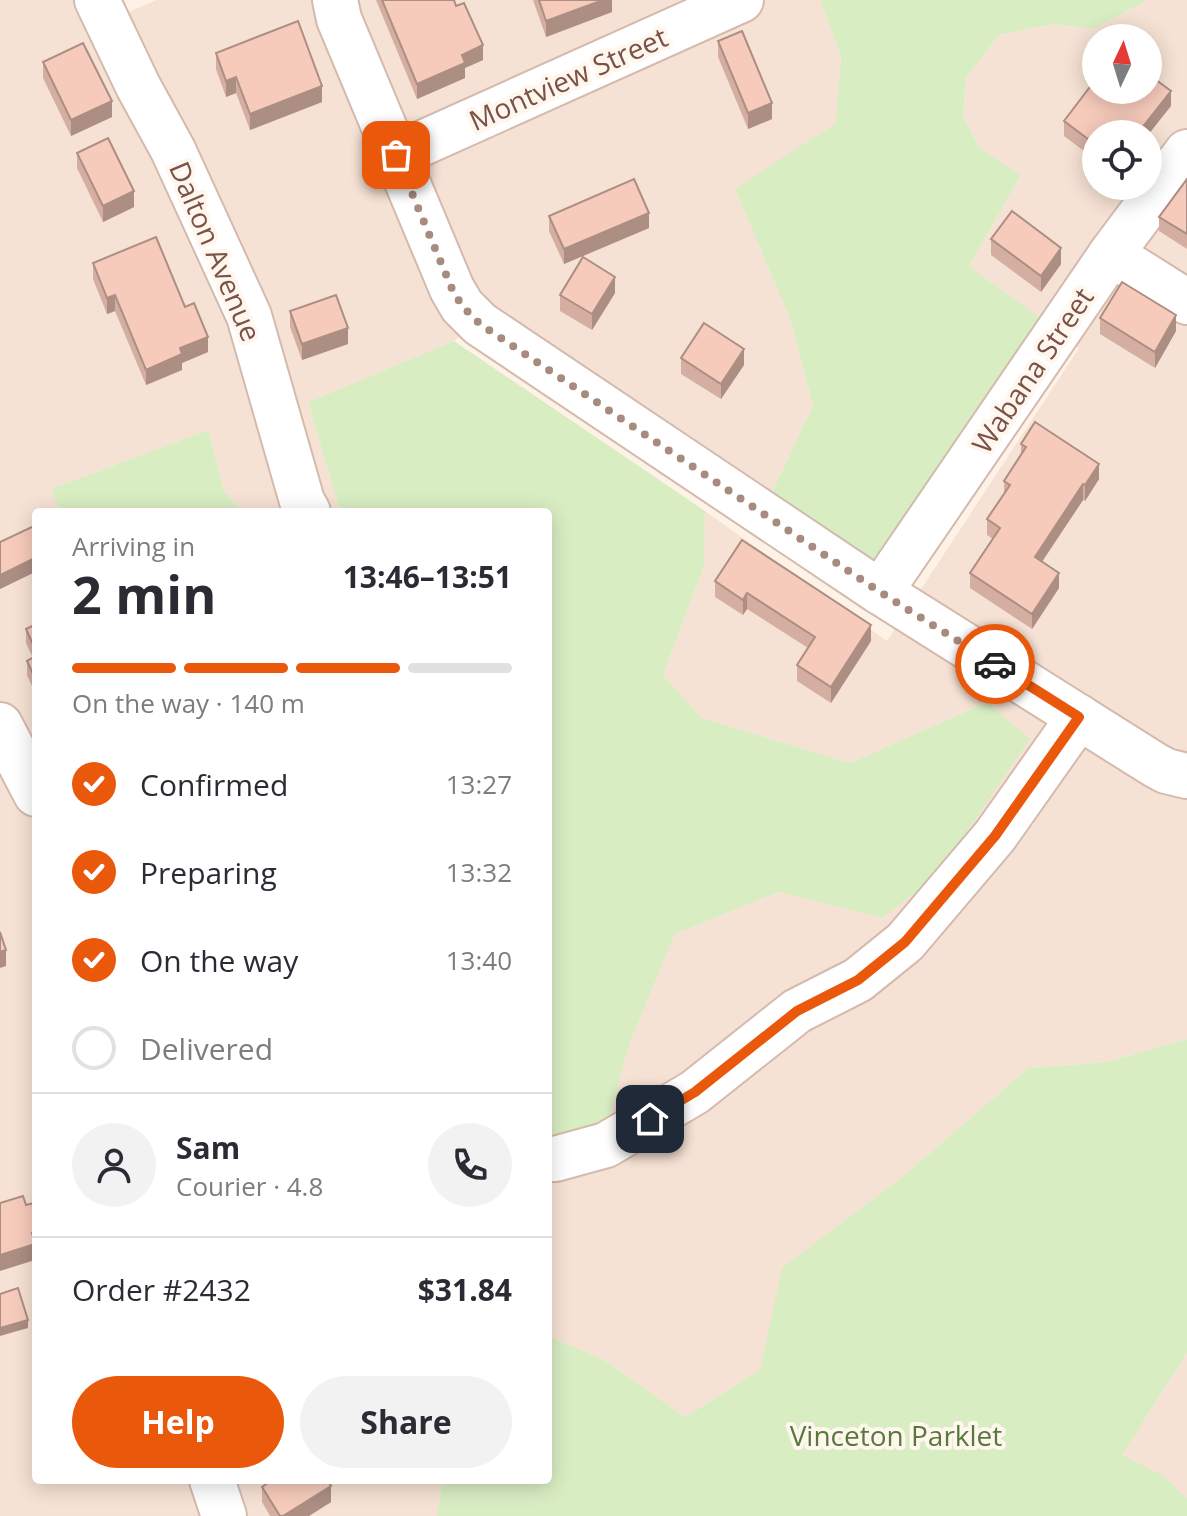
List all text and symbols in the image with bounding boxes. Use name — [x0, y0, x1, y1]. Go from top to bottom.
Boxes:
street label: Montview Street — [463, 17, 673, 139]
north arrow — [1082, 24, 1162, 104]
map controls — [1082, 24, 1162, 200]
button: locate — [1082, 120, 1162, 200]
pin — [362, 121, 430, 189]
icon: bag — [374, 133, 418, 177]
street label: Dalton Avenue — [161, 155, 271, 347]
street label: Wabana Street — [962, 280, 1102, 460]
text: Arriving in — [72, 528, 195, 564]
text: 13:46–13:51 — [343, 556, 512, 597]
text: 2 min — [72, 558, 216, 629]
courier — [955, 624, 1035, 704]
icon: car — [973, 642, 1017, 686]
text: On the way · 140 m — [72, 685, 305, 721]
icon: check — [72, 762, 116, 806]
text: Confirmed — [140, 764, 288, 805]
text: 13:27 — [446, 766, 512, 802]
icon: check — [72, 850, 116, 894]
text: Preparing — [140, 852, 277, 893]
text: 13:32 — [446, 854, 512, 890]
icon: check — [72, 938, 116, 982]
text: On the way — [140, 940, 298, 981]
text: 13:40 — [446, 942, 512, 978]
text: Delivered — [140, 1028, 273, 1069]
pin — [616, 1085, 684, 1153]
icon: home — [628, 1097, 672, 1141]
button: person — [72, 1123, 156, 1207]
button: phone — [428, 1123, 512, 1207]
text: Sam — [176, 1127, 240, 1168]
text: Courier · 4.8 — [176, 1168, 323, 1204]
text: Order #2432 — [72, 1269, 251, 1310]
text: $31.84 — [418, 1269, 512, 1310]
button: Help — [72, 1376, 284, 1468]
button: Share — [300, 1376, 512, 1468]
park label: Vinceton Parklet — [790, 1416, 1002, 1454]

